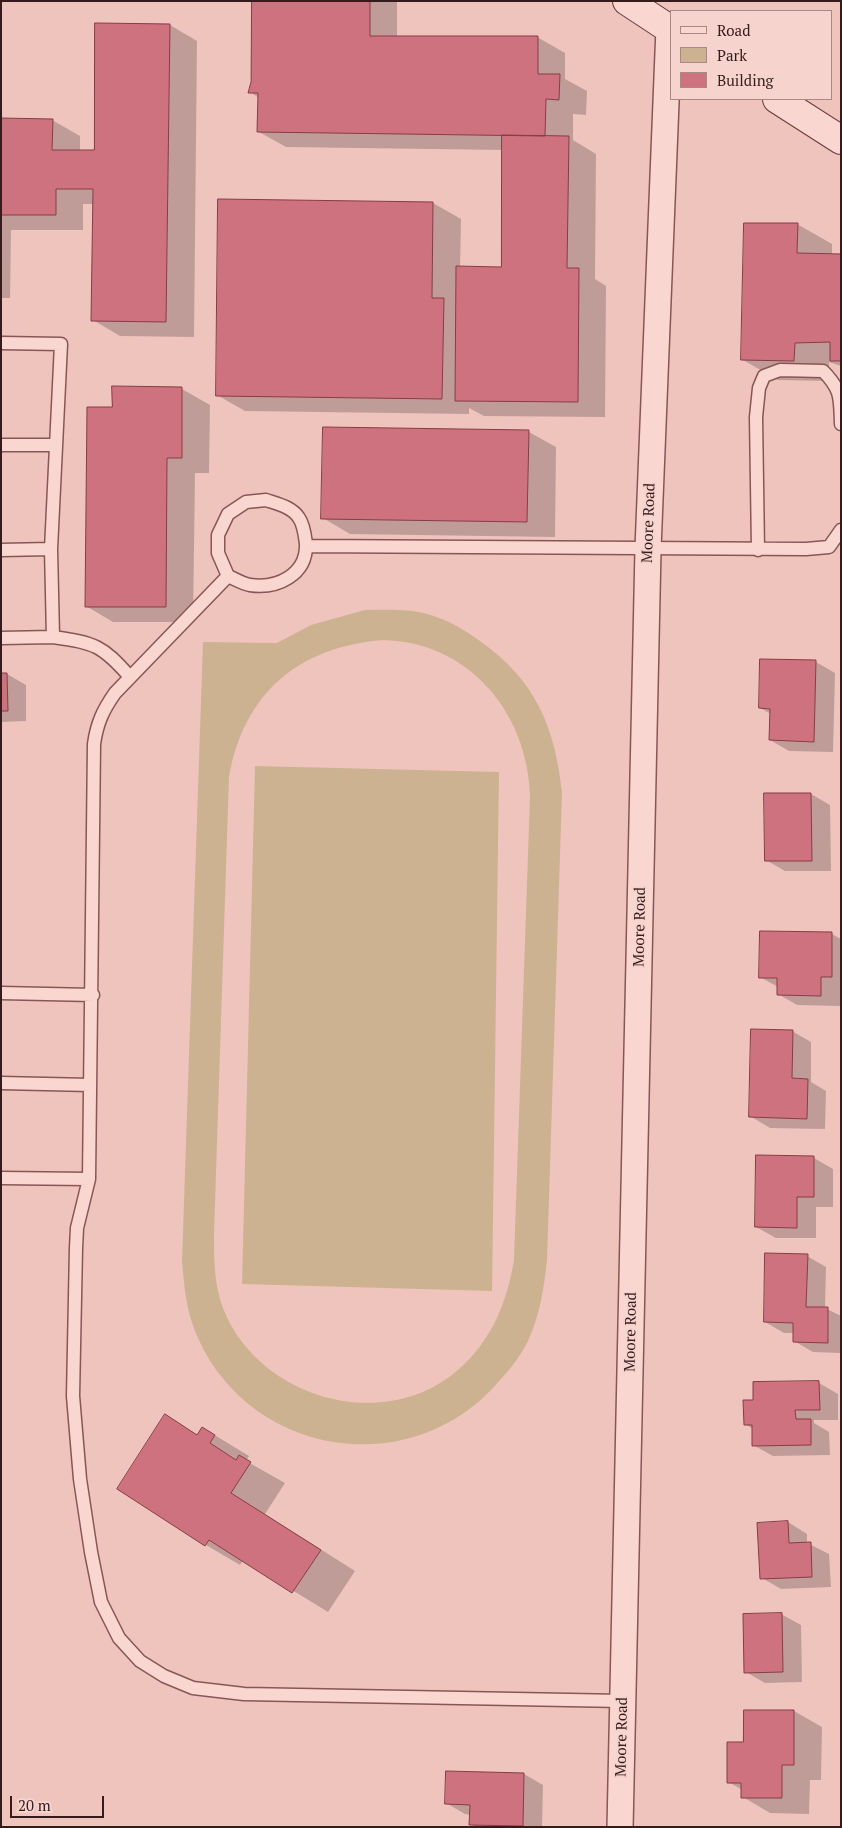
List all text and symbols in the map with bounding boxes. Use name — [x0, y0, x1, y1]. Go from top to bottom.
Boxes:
legend — [670, 10, 832, 100]
text: Road — [717, 20, 750, 40]
text: Park — [717, 45, 747, 65]
text: Building — [717, 70, 774, 90]
street label: Moore Road — [639, 483, 659, 563]
street label: Moore Road — [630, 887, 650, 967]
street label: Moore Road — [621, 1292, 641, 1372]
street label: Moore Road — [612, 1697, 632, 1777]
scale bar — [12, 1786, 106, 1818]
text: 20 m — [18, 1795, 51, 1815]

